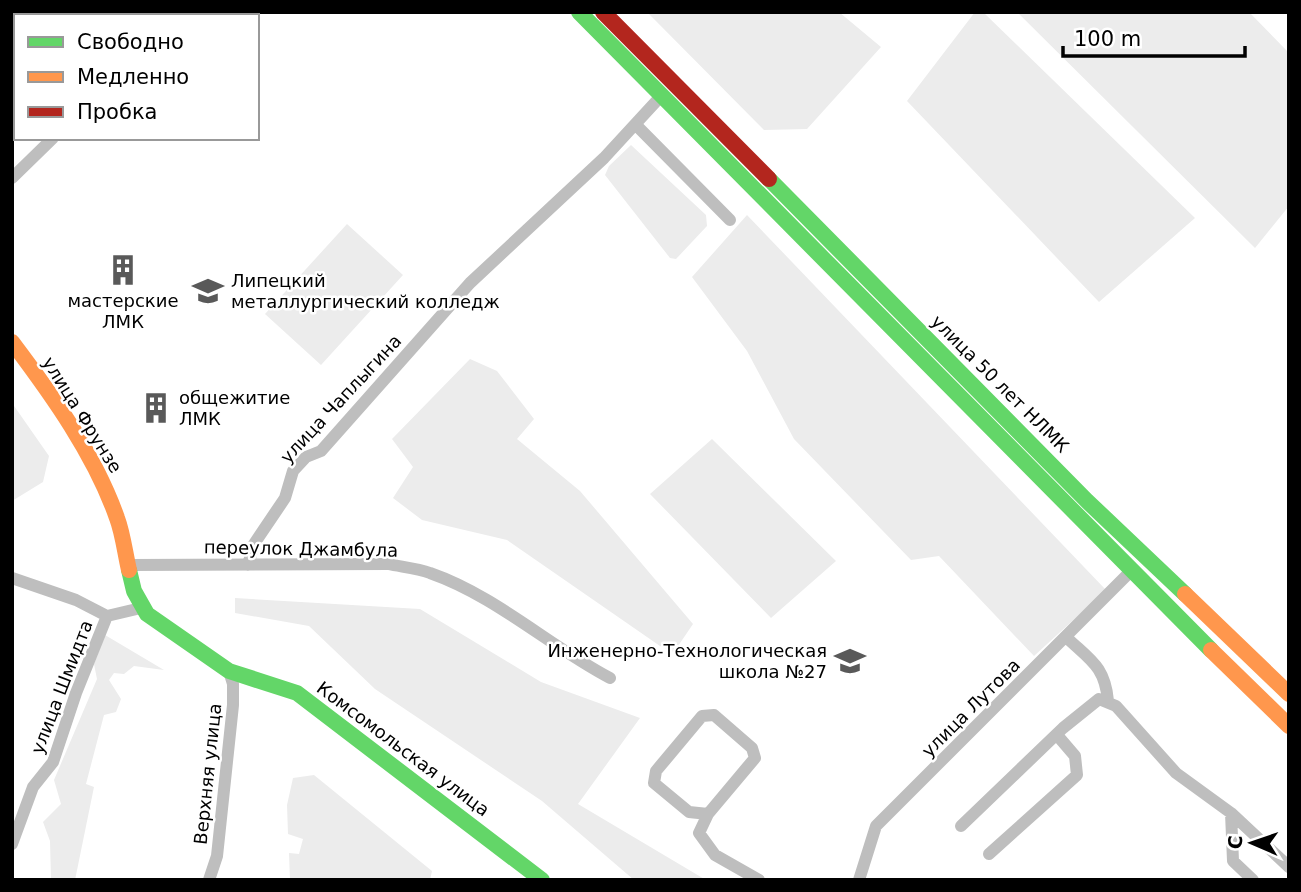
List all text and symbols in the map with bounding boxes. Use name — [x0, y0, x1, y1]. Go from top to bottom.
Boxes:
legend — [14, 14, 259, 140]
scale bar — [1063, 14, 1245, 58]
text: 100 m — [1074, 27, 1141, 51]
text: Свободно — [77, 30, 184, 54]
text: Медленно — [77, 65, 189, 89]
text: Пробка — [77, 100, 157, 124]
building icon: мастерские ЛМК — [106, 253, 140, 287]
place label: Липецкий металлургический колледж — [231, 270, 500, 312]
school or university icon: Липецкий металлургический колледж — [191, 274, 225, 308]
place label: мастерские ЛМК — [67, 290, 179, 332]
street label: улица 50 лет НЛМК — [927, 311, 1074, 457]
street label: улица Чаплыгина — [276, 330, 405, 467]
street label: улица Фрунзе — [38, 353, 127, 477]
place label: общежитие ЛМК — [179, 387, 290, 429]
building icon: общежитие ЛМК — [139, 391, 173, 425]
street label: переулок Джамбула — [204, 536, 398, 561]
street label: улица Шмидта — [26, 617, 97, 757]
place label: Инженерно-Технологическая школа №27 — [547, 640, 827, 682]
school or university icon: Инженерно-Технологическая школа №27 — [833, 644, 867, 678]
street label: улица Лутова — [917, 654, 1024, 761]
street label: Комсомольская улица — [313, 677, 494, 820]
street label: Верхняя улица — [190, 702, 225, 846]
north arrow — [1217, 808, 1287, 878]
text: С — [1224, 835, 1246, 850]

